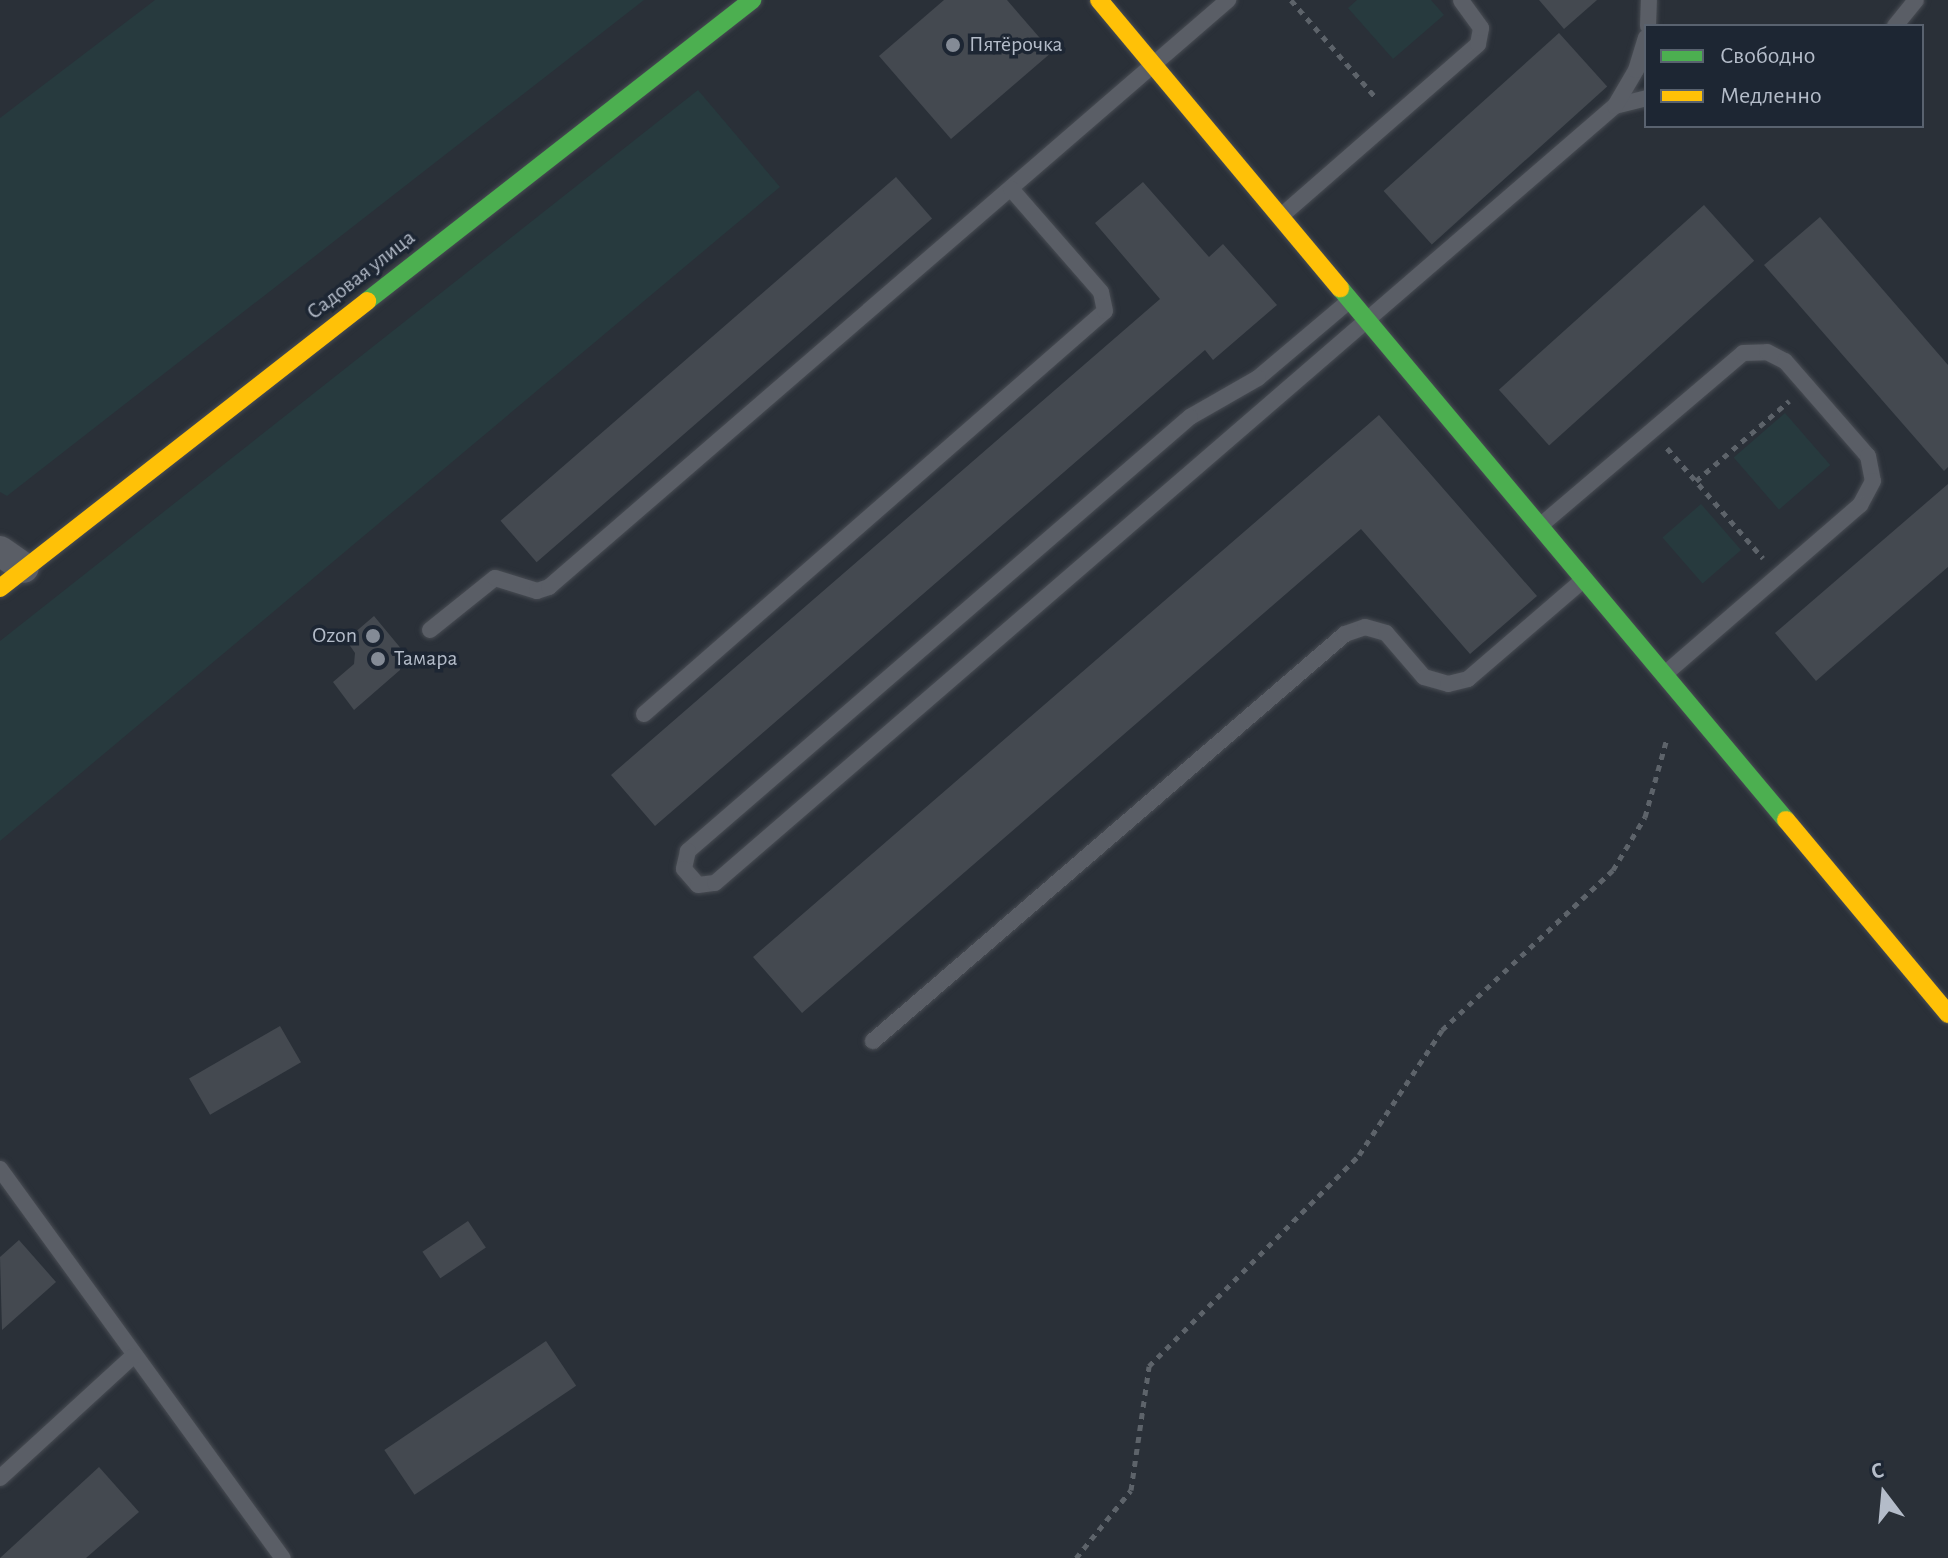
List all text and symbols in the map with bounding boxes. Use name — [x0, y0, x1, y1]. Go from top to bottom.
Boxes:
legend — [1644, 24, 1924, 128]
place label: Пятёрочка — [969, 32, 1063, 58]
marker: Пятёрочка — [944, 36, 962, 54]
text: Свободно — [1720, 44, 1815, 68]
text: Медленно — [1720, 84, 1822, 108]
street label: Садовая улица — [302, 225, 420, 325]
place label: Ozon — [312, 623, 357, 649]
marker: Ozon — [364, 627, 382, 645]
place label: Тамара — [394, 646, 458, 672]
marker: Тамара — [369, 650, 387, 668]
north arrow — [1844, 1454, 1924, 1534]
text: С — [1868, 1459, 1886, 1483]

